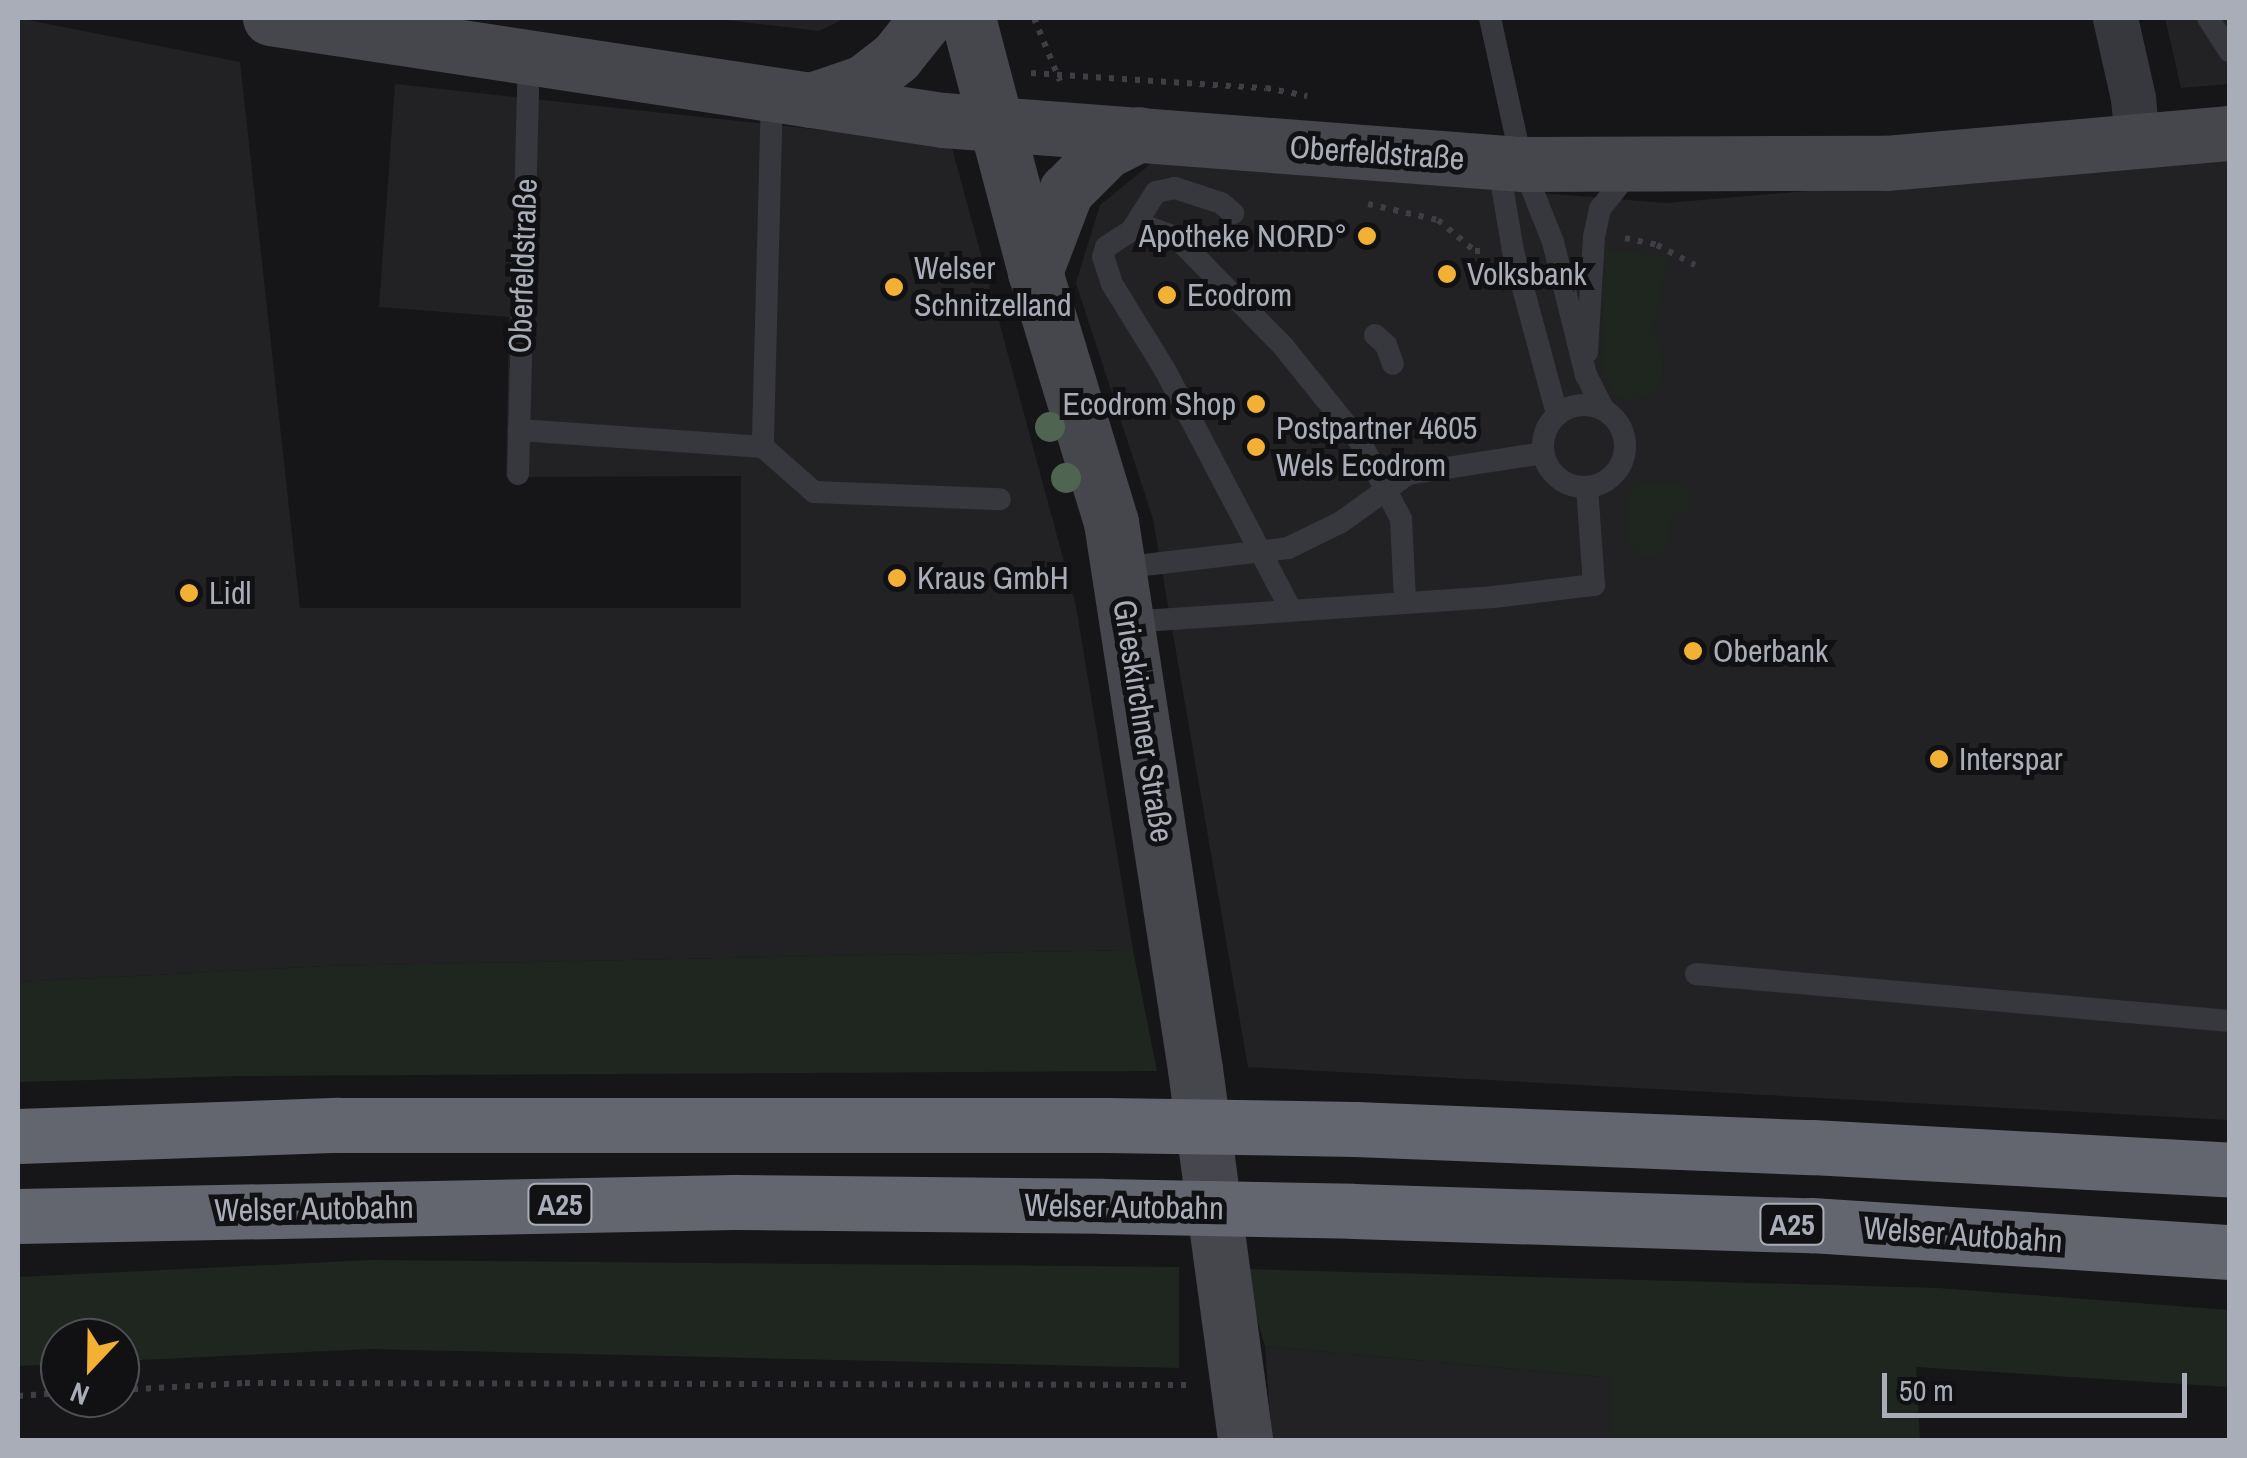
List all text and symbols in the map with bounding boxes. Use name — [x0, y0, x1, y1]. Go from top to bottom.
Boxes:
street label: Oberfeldstraße — [1288, 128, 1466, 178]
street label: Oberfeldstraße — [501, 178, 545, 354]
place label: Apotheke NORD° — [1139, 217, 1347, 255]
marker: Apotheke NORD° — [1356, 225, 1378, 247]
place label: Welser Schnitzelland — [914, 250, 1072, 325]
place label: Volksbank — [1467, 255, 1587, 293]
marker: Volksbank — [1436, 263, 1458, 285]
marker: Welser Schnitzelland — [883, 276, 905, 298]
place label: Ecodrom — [1187, 276, 1292, 314]
marker: Ecodrom — [1156, 284, 1178, 306]
place label: Ecodrom Shop — [1062, 385, 1236, 423]
marker: Ecodrom Shop — [1245, 393, 1267, 415]
place label: Postpartner 4605 Wels Ecodrom — [1276, 410, 1477, 485]
marker: Postpartner 4605 Wels Ecodrom — [1245, 436, 1267, 458]
place label: Kraus GmbH — [917, 559, 1069, 597]
marker: Kraus GmbH — [886, 567, 908, 589]
place label: Lidl — [209, 574, 251, 612]
marker: Lidl — [178, 582, 200, 604]
street label: Grieskirchner Straße — [1105, 597, 1181, 845]
place label: Oberbank — [1713, 632, 1828, 670]
marker: Oberbank — [1682, 640, 1704, 662]
place label: Interspar — [1959, 740, 2063, 778]
marker: Interspar — [1928, 748, 1950, 770]
road number: A25 — [525, 1179, 595, 1229]
street label: Welser Autobahn — [1023, 1186, 1225, 1228]
street label: Welser Autobahn — [213, 1188, 415, 1230]
road number: A25 — [1757, 1199, 1827, 1249]
street label: Welser Autobahn — [1861, 1209, 2065, 1261]
north arrow — [40, 1318, 140, 1418]
scale bar — [1887, 1353, 2192, 1415]
text: 50 m — [1899, 1370, 1954, 1410]
text: N — [65, 1373, 94, 1415]

